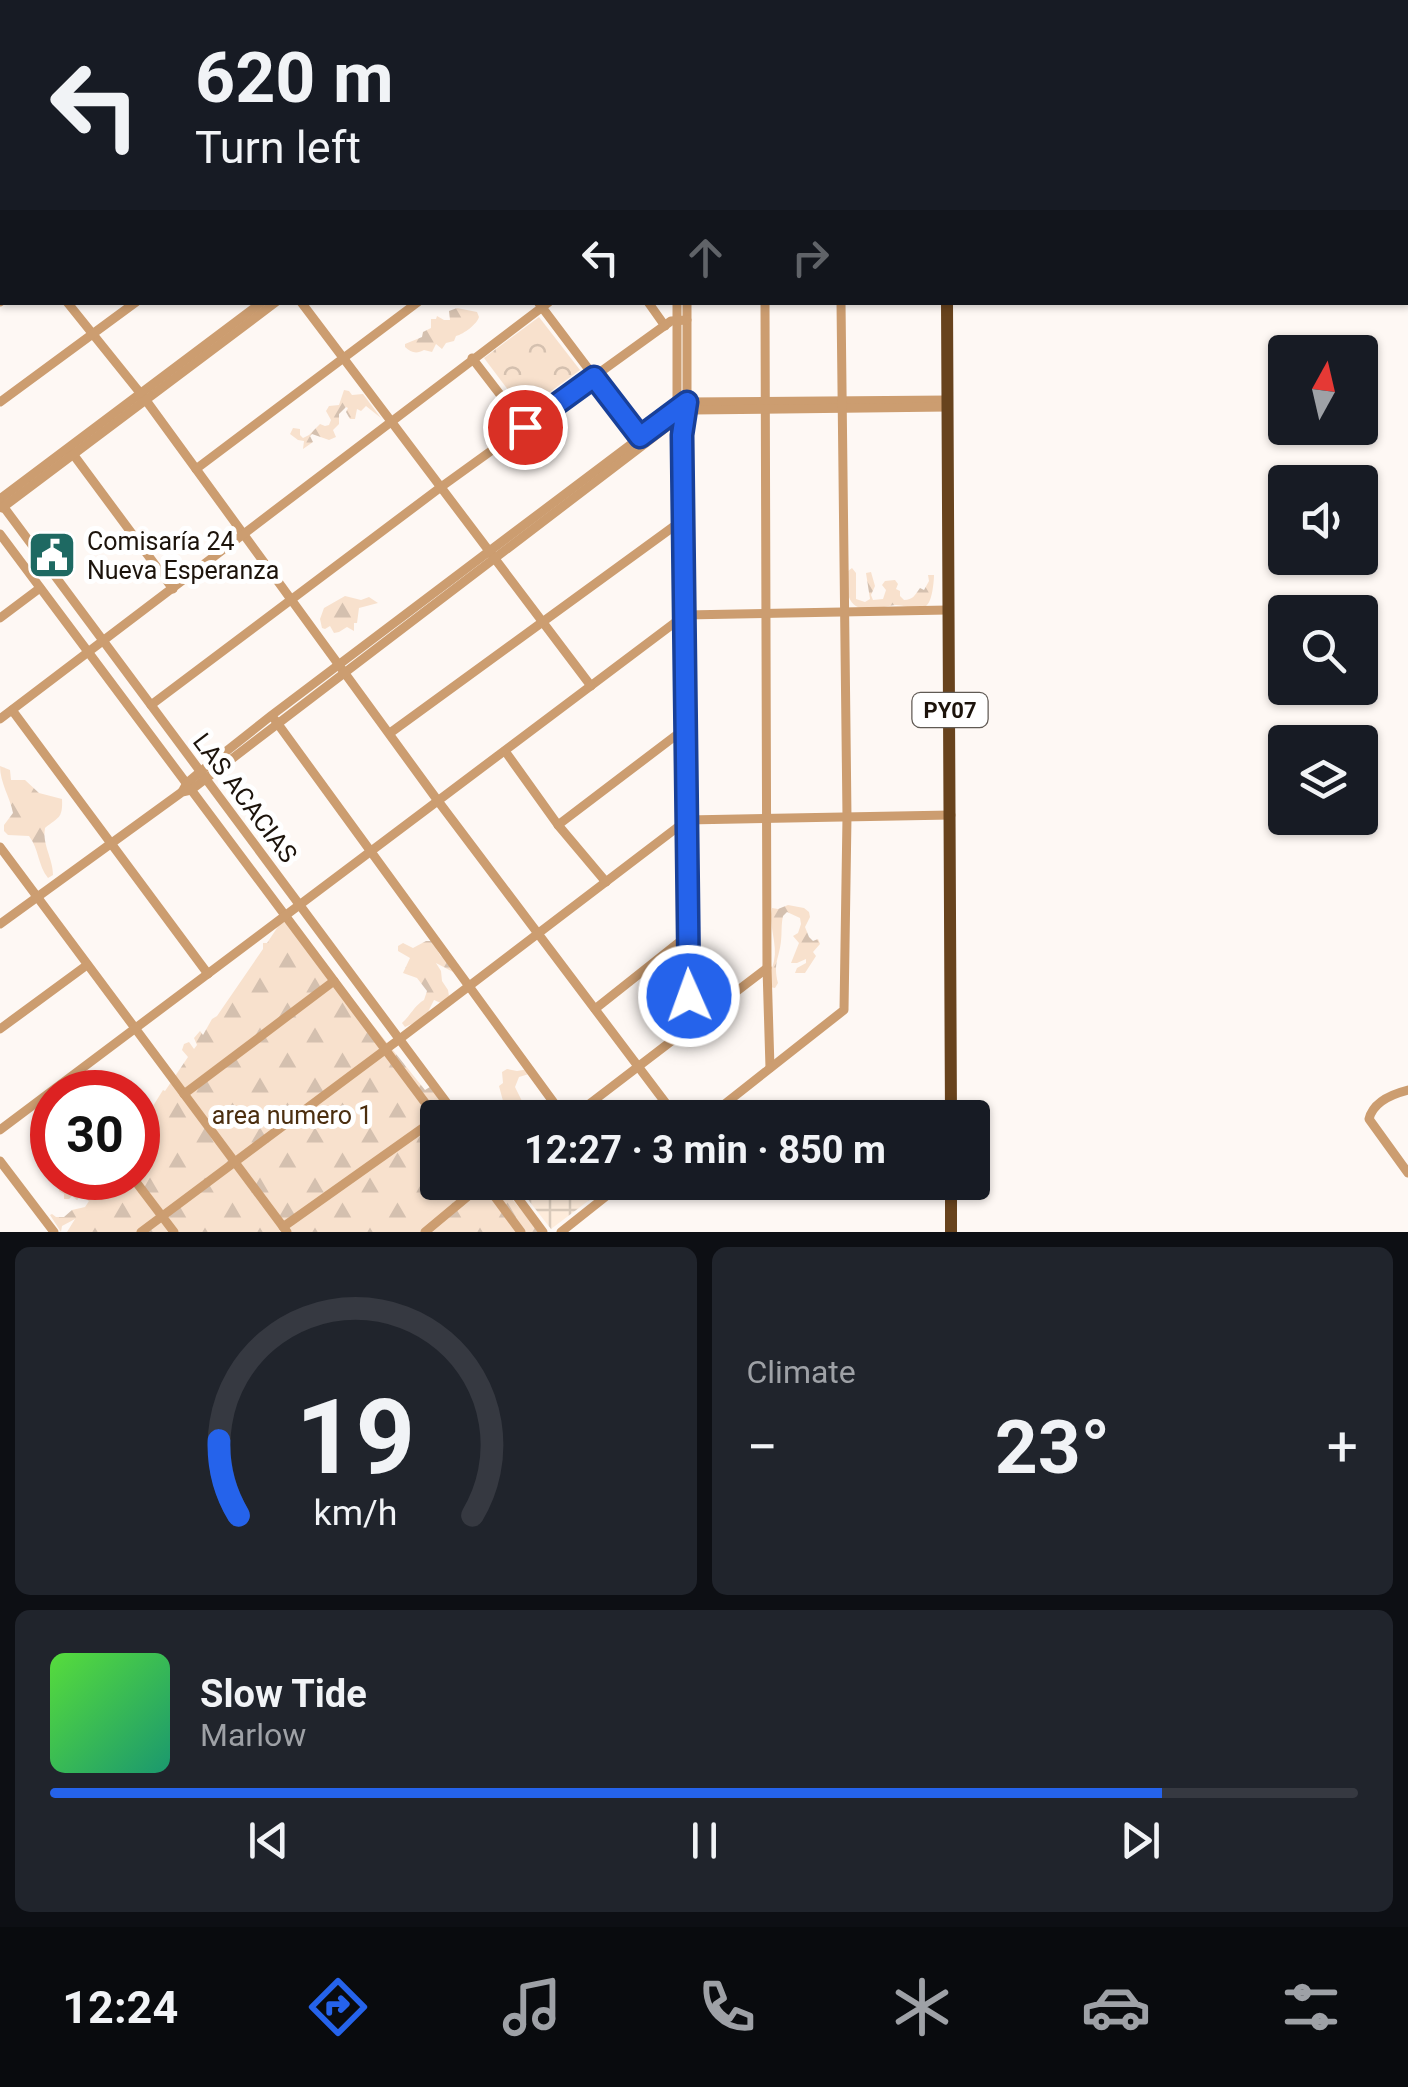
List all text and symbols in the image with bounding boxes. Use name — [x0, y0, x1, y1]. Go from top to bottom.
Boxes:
text: 620 m — [195, 37, 394, 119]
icon: left — [30, 40, 160, 170]
text: Turn left — [195, 121, 361, 174]
icon: left — [573, 230, 628, 285]
icon: ahead — [678, 230, 733, 285]
icon: right — [783, 230, 838, 285]
north arrow — [1268, 335, 1378, 445]
map controls — [1268, 335, 1378, 835]
pin — [483, 385, 568, 470]
icon: arrive — [498, 400, 553, 455]
button: sound — [1268, 465, 1378, 575]
place label: Comisaría 24 Nueva Esperanza — [87, 527, 279, 585]
public building icon: Comisaría 24 Nueva Esperanza — [26, 529, 78, 581]
button: search — [1268, 595, 1378, 705]
road number: PY07 — [912, 693, 988, 727]
button: layers — [1268, 725, 1378, 835]
street label: LAS ACACIAS — [187, 728, 303, 868]
position arrow — [637, 944, 741, 1048]
speed limit sign: 30 — [30, 1070, 160, 1200]
park label: area numero 1 — [212, 1101, 372, 1130]
text: 12:27 · 3 min · 850 m — [524, 1128, 886, 1172]
text: Climate — [747, 1353, 856, 1391]
text: 19 — [296, 1377, 415, 1498]
text: 23° — [995, 1403, 1110, 1491]
text: − — [747, 1415, 778, 1479]
text: + — [1327, 1415, 1358, 1479]
text: km/h — [314, 1492, 398, 1534]
text: Slow Tide — [200, 1672, 367, 1716]
text: Marlow — [200, 1716, 306, 1754]
icon: previous — [241, 1813, 296, 1868]
icon: pause — [677, 1813, 732, 1868]
icon: next — [1113, 1813, 1168, 1868]
icon: directions — [303, 1972, 373, 2042]
icon: music — [497, 1972, 567, 2042]
icon: phone — [692, 1972, 762, 2042]
icon: climate — [887, 1972, 957, 2042]
icon: car — [1081, 1972, 1151, 2042]
icon: filters — [1276, 1972, 1346, 2042]
text: 12:24 — [62, 1981, 178, 2034]

